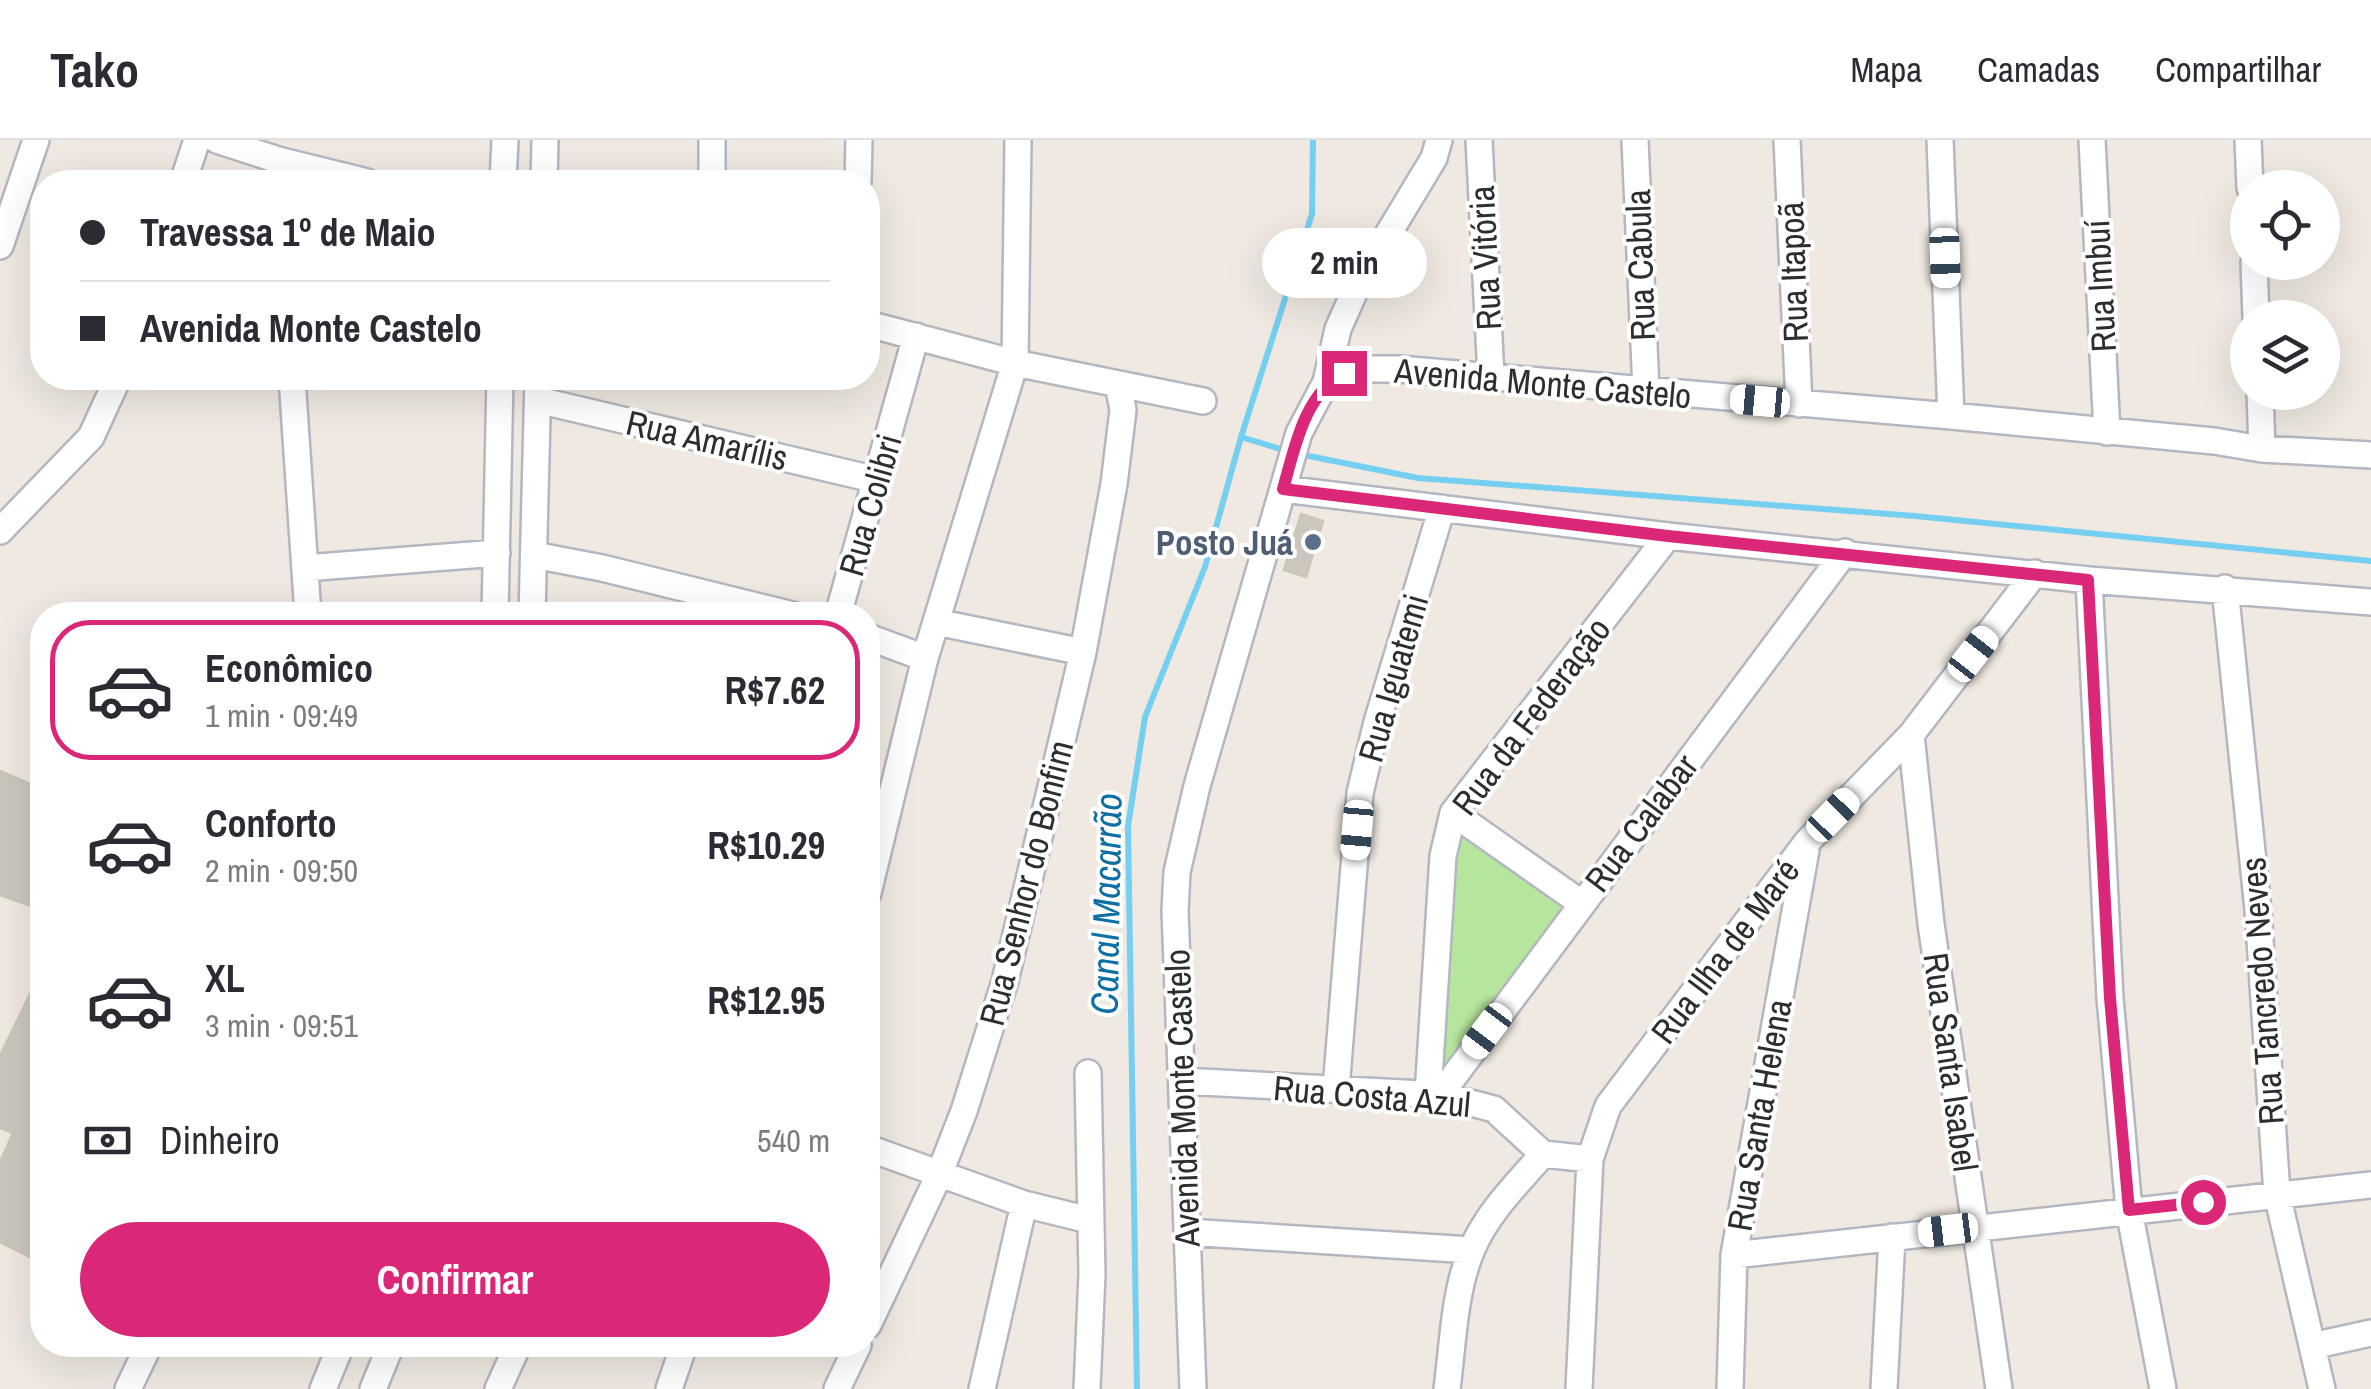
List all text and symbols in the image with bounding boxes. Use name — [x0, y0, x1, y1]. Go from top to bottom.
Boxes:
text: Tako — [50, 37, 139, 102]
text: Mapa — [1851, 46, 1922, 93]
text: Camadas — [1977, 46, 2100, 93]
text: Compartilhar — [2155, 46, 2321, 93]
map controls — [2230, 170, 2340, 410]
button: locate — [2230, 170, 2340, 280]
street label: Rua Vitória — [1458, 184, 1512, 331]
street label: Rua Cabula — [1614, 188, 1666, 342]
street label: Rua Itapoã — [1767, 201, 1819, 343]
text: Travessa 1º de Maio — [140, 207, 435, 258]
street label: Rua Imbuí — [2073, 218, 2127, 353]
car — [1929, 227, 1961, 289]
callout: 2 min — [1262, 228, 1426, 298]
text: 2 min — [1310, 241, 1379, 284]
button: layers — [2230, 300, 2340, 410]
text: Avenida Monte Castelo — [140, 303, 482, 354]
street label: Avenida Monte Castelo — [1392, 347, 1693, 419]
route end — [1322, 351, 1367, 396]
car — [1729, 383, 1791, 419]
street label: Rua Amarílis — [622, 399, 792, 481]
street label: Rua Colibri — [827, 429, 913, 581]
place label: Posto Juá — [1156, 519, 1293, 566]
marker: Posto Juá — [1302, 531, 1324, 553]
street label: Rua Iguatemi — [1347, 589, 1439, 767]
street label: Rua da Federação — [1441, 607, 1621, 825]
car — [1943, 621, 2003, 687]
text: Econômico — [205, 643, 373, 694]
icon: car — [85, 645, 175, 735]
text: R$7.62 — [725, 665, 825, 716]
text: 1 min · 09:49 — [205, 694, 358, 737]
street label: Rua Senhor do Bonfim — [968, 736, 1084, 1030]
street label: Rua Calabar — [1574, 744, 1709, 901]
car — [1801, 783, 1865, 847]
water label: Canal Macarrão — [1079, 793, 1133, 1015]
text: Conforto — [205, 798, 337, 849]
car — [1339, 799, 1375, 861]
icon: car — [85, 800, 175, 890]
text: R$10.29 — [707, 820, 825, 871]
text: 2 min · 09:50 — [205, 849, 358, 892]
street label: Rua Ilha de Maré — [1640, 849, 1810, 1053]
street label: Rua Tancredo Neves — [2229, 856, 2295, 1126]
street label: Avenida Monte Castelo — [1153, 948, 1211, 1249]
street label: Rua Santa Isabel — [1912, 950, 1990, 1174]
text: XL — [205, 953, 245, 1004]
icon: car — [85, 955, 175, 1045]
text: R$12.95 — [707, 975, 825, 1026]
street label: Rua Santa Helena — [1715, 995, 1803, 1235]
car — [1457, 998, 1517, 1064]
text: 3 min · 09:51 — [205, 1004, 358, 1047]
street label: Rua Costa Azul — [1271, 1064, 1473, 1128]
icon: cash — [80, 1113, 135, 1168]
text: Dinheiro — [160, 1115, 280, 1166]
text: 540 m — [757, 1119, 830, 1162]
route start — [2181, 1180, 2226, 1225]
car — [1916, 1211, 1980, 1249]
button: Confirmar — [80, 1222, 830, 1337]

